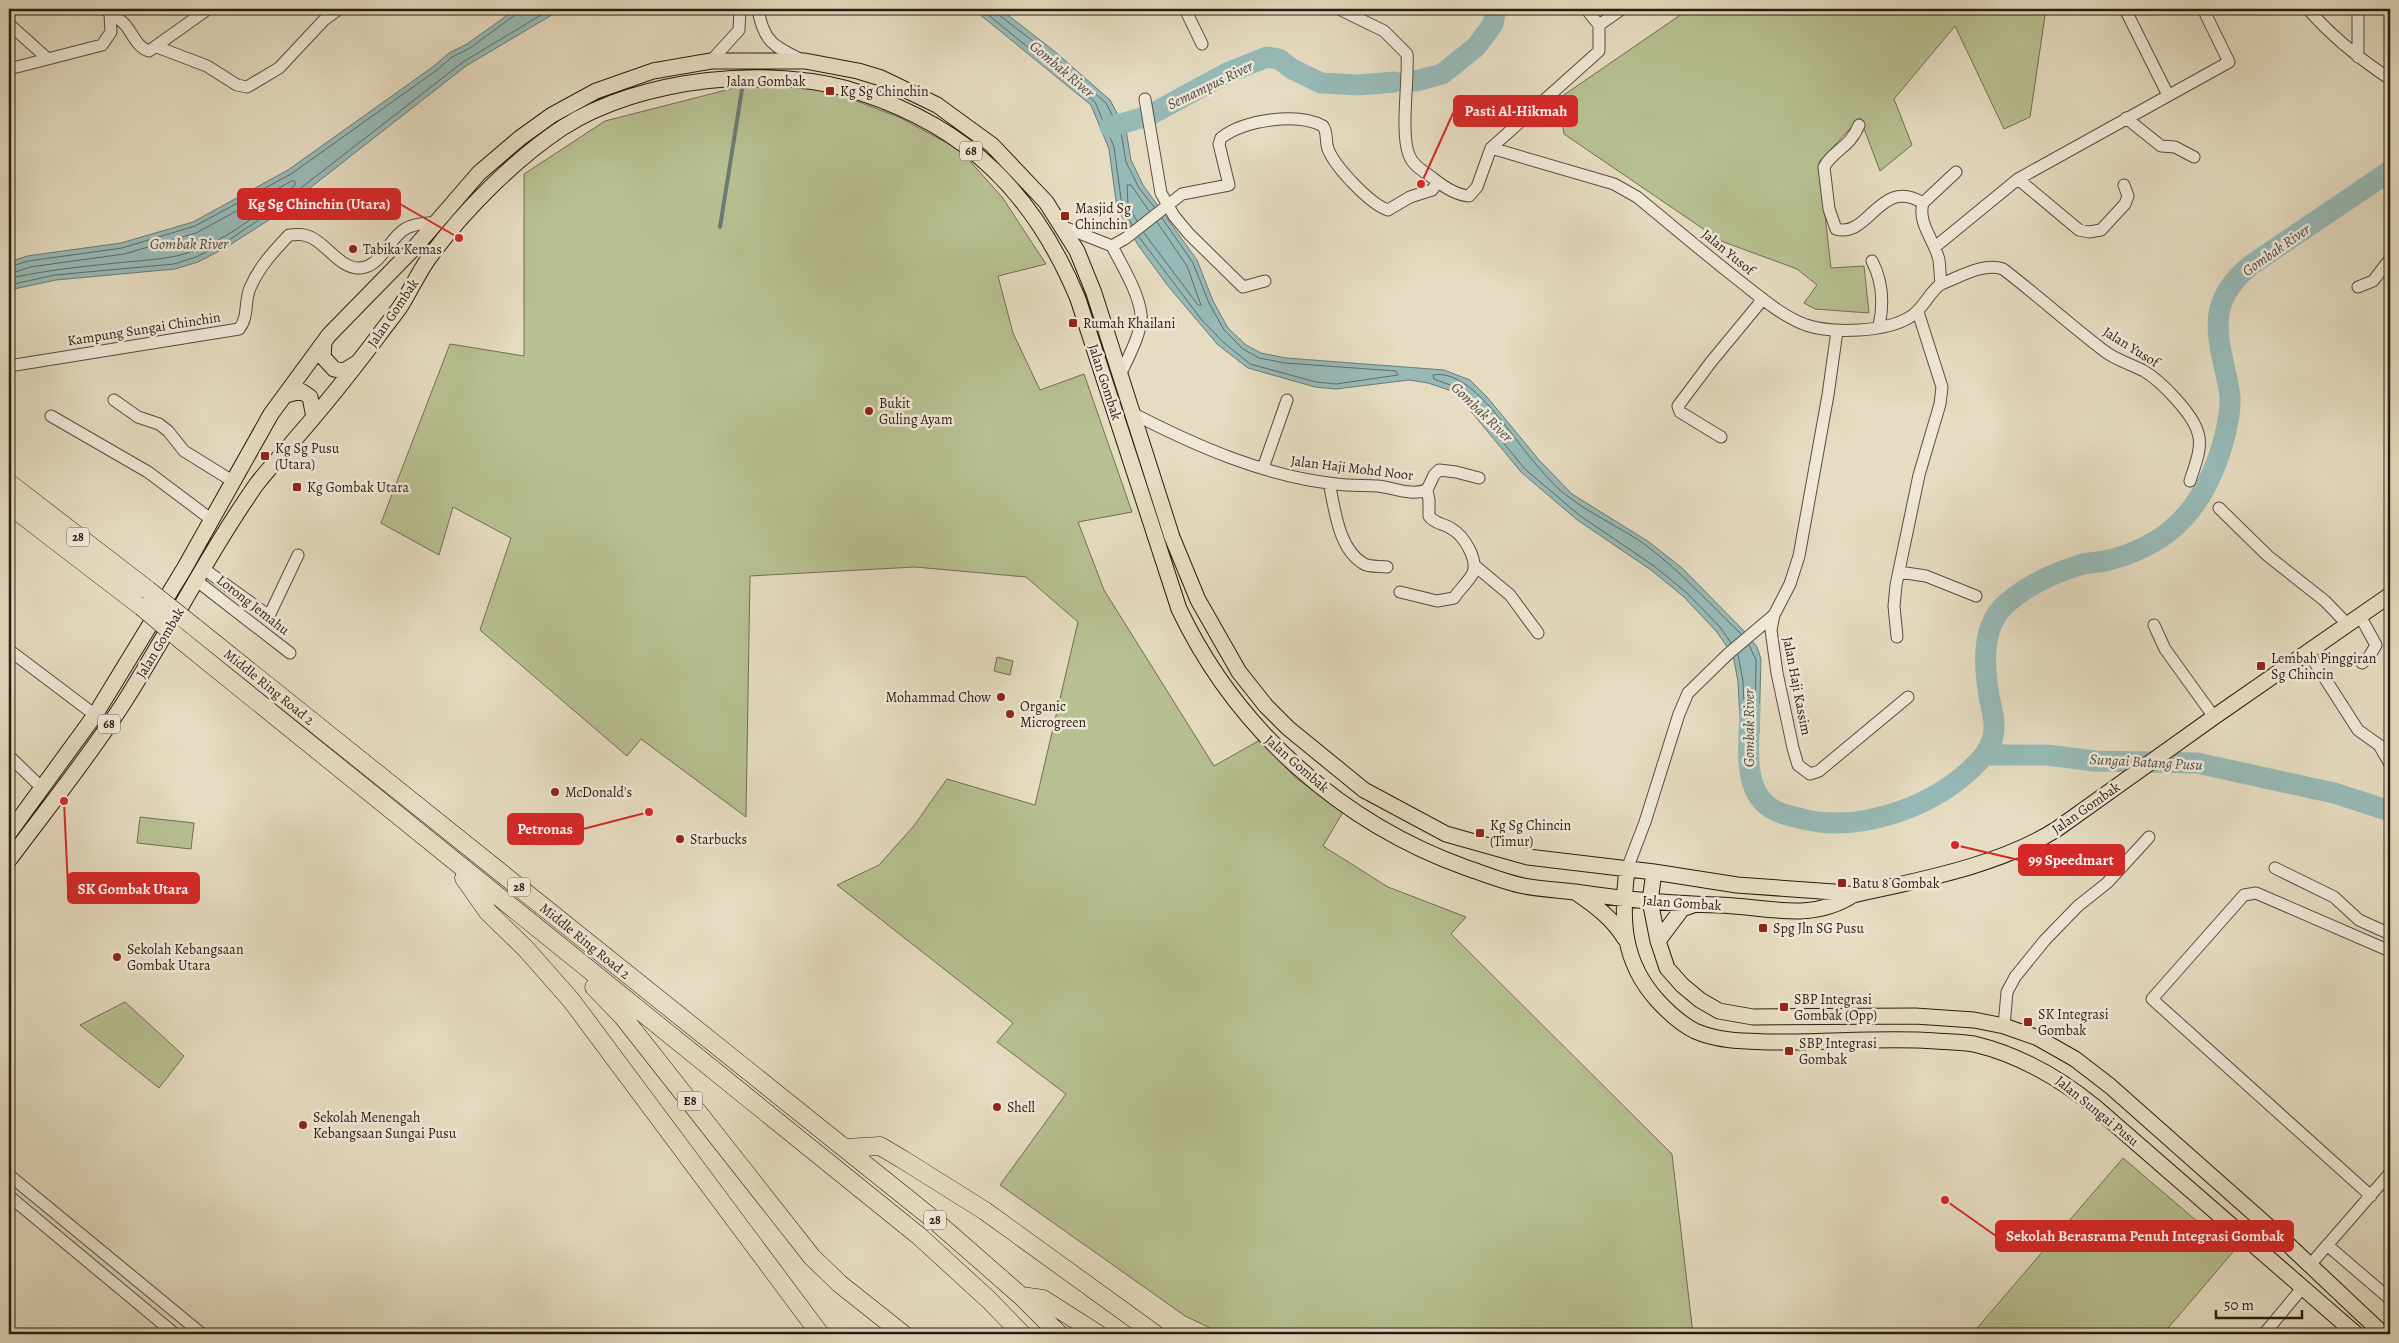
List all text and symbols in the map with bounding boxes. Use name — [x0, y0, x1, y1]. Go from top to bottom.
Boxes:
water label: Gombak River — [1025, 36, 1099, 102]
water label: Semampus River — [1164, 55, 1257, 114]
street label: Jalan Gombak — [726, 72, 806, 91]
place label: Kg Sg Chinchin — [840, 82, 929, 101]
marker: Kg Sg Chinchin — [824, 85, 836, 97]
callout: Pasti Al-Hikmah — [1454, 96, 1577, 126]
text: Pasti Al-Hikmah — [1465, 101, 1568, 121]
road number: 68 — [960, 142, 982, 160]
callout: Kg Sg Chinchin (Utara) — [238, 189, 400, 219]
text: Kg Sg Chinchin (Utara) — [248, 194, 390, 214]
place label: Masjid Sg Chinchin — [1075, 199, 1131, 234]
marker: Masjid Sg Chinchin — [1059, 210, 1071, 222]
water label: Gombak River — [2238, 219, 2315, 281]
street label: Jalan Yusof — [1698, 225, 1760, 281]
water label: Gombak River — [150, 234, 229, 254]
place label: Tabika Kemas — [363, 240, 442, 259]
marker: Tabika Kemas — [347, 243, 359, 255]
street label: Jalan Gombak — [363, 275, 423, 351]
street label: Kampung Sungai Chinchin — [66, 307, 222, 350]
place label: Rumah Khailani — [1083, 314, 1175, 333]
marker: Rumah Khailani — [1067, 317, 1079, 329]
street label: Jalan Yusof — [2099, 322, 2165, 373]
street label: Jalan Gombak — [1084, 341, 1126, 423]
water label: Gombak River — [1447, 378, 1518, 447]
place label: Bukit Guling Ayam — [879, 394, 953, 429]
marker: Bukit Guling Ayam — [863, 405, 875, 417]
place label: Kg Sg Pusu (Utara) — [275, 439, 340, 474]
marker: Kg Sg Pusu (Utara) — [259, 450, 271, 462]
street label: Jalan Haji Mohd Noor — [1290, 451, 1415, 485]
place label: Kg Gombak Utara — [307, 478, 410, 497]
marker: Kg Gombak Utara — [291, 481, 303, 493]
road number: 28 — [67, 528, 89, 546]
street label: Lorong Jemahu — [213, 571, 294, 640]
street label: Jalan Gombak — [131, 604, 189, 682]
street label: Jalan Haji Kassim — [1778, 635, 1816, 737]
street label: Middle Ring Road 2 — [220, 645, 319, 730]
place label: Lembah Pinggiran Sg Chincin — [2271, 649, 2377, 684]
marker: Lembah Pinggiran Sg Chincin — [2255, 660, 2267, 672]
place label: Mohammad Chow — [885, 688, 991, 707]
water label: Gombak River — [1739, 688, 1759, 767]
marker: Mohammad Chow — [995, 691, 1007, 703]
place label: Organic Microgreen — [1020, 697, 1087, 732]
marker: Organic Microgreen — [1004, 708, 1016, 720]
road number: 68 — [98, 714, 120, 734]
street label: Jalan Gombak — [1261, 731, 1333, 797]
water label: Sungai Batang Pusu — [2089, 749, 2203, 775]
street label: Jalan Gombak — [2048, 777, 2124, 839]
place label: McDonald's — [565, 783, 632, 802]
marker: McDonald's — [549, 786, 561, 798]
callout: Petronas — [508, 814, 583, 844]
place label: Kg Sg Chincin (Timur) — [1490, 816, 1572, 851]
text: Petronas — [517, 819, 573, 839]
marker: Kg Sg Chincin (Timur) — [1474, 827, 1486, 839]
place label: Starbucks — [690, 830, 747, 849]
marker: Starbucks — [674, 833, 686, 845]
callout: 99 Speedmart — [2019, 845, 2124, 875]
text: 99 Speedmart — [2028, 850, 2114, 870]
callout: SK Gombak Utara — [68, 873, 199, 903]
place label: Batu 8 Gombak — [1852, 874, 1940, 893]
marker: Batu 8 Gombak — [1836, 877, 1848, 889]
road number: 28 — [508, 878, 530, 896]
text: SK Gombak Utara — [77, 879, 189, 899]
street label: Jalan Gombak — [1642, 891, 1722, 915]
street label: Middle Ring Road 2 — [536, 899, 635, 984]
place label: Spg Jln SG Pusu — [1773, 919, 1864, 938]
marker: Spg Jln SG Pusu — [1757, 922, 1769, 934]
place label: Sekolah Kebangsaan Gombak Utara — [127, 940, 244, 975]
marker: Sekolah Kebangsaan Gombak Utara — [111, 951, 123, 963]
place label: SBP Integrasi Gombak (Opp) — [1794, 990, 1877, 1025]
marker: SBP Integrasi Gombak (Opp) — [1778, 1001, 1790, 1013]
place label: SK Integrasi Gombak — [2038, 1005, 2109, 1040]
marker: SK Integrasi Gombak — [2022, 1016, 2034, 1028]
place label: SBP Integrasi Gombak — [1799, 1034, 1877, 1069]
marker: SBP Integrasi Gombak — [1783, 1045, 1795, 1057]
street label: Jalan Sungai Pusu — [2051, 1071, 2143, 1151]
road number: E8 — [678, 1092, 702, 1110]
place label: Shell — [1007, 1098, 1035, 1117]
marker: Shell — [991, 1101, 1003, 1113]
place label: Sekolah Menengah Kebangsaan Sungai Pusu — [313, 1108, 457, 1143]
marker: Sekolah Menengah Kebangsaan Sungai Pusu — [297, 1119, 309, 1131]
road number: 28 — [924, 1210, 946, 1230]
callout: Sekolah Berasrama Penuh Integrasi Gombak — [1996, 1221, 2293, 1251]
text: Sekolah Berasrama Penuh Integrasi Gombak — [2006, 1226, 2284, 1246]
scale bar — [2216, 1288, 2303, 1320]
text: 50 m — [2224, 1295, 2254, 1315]

